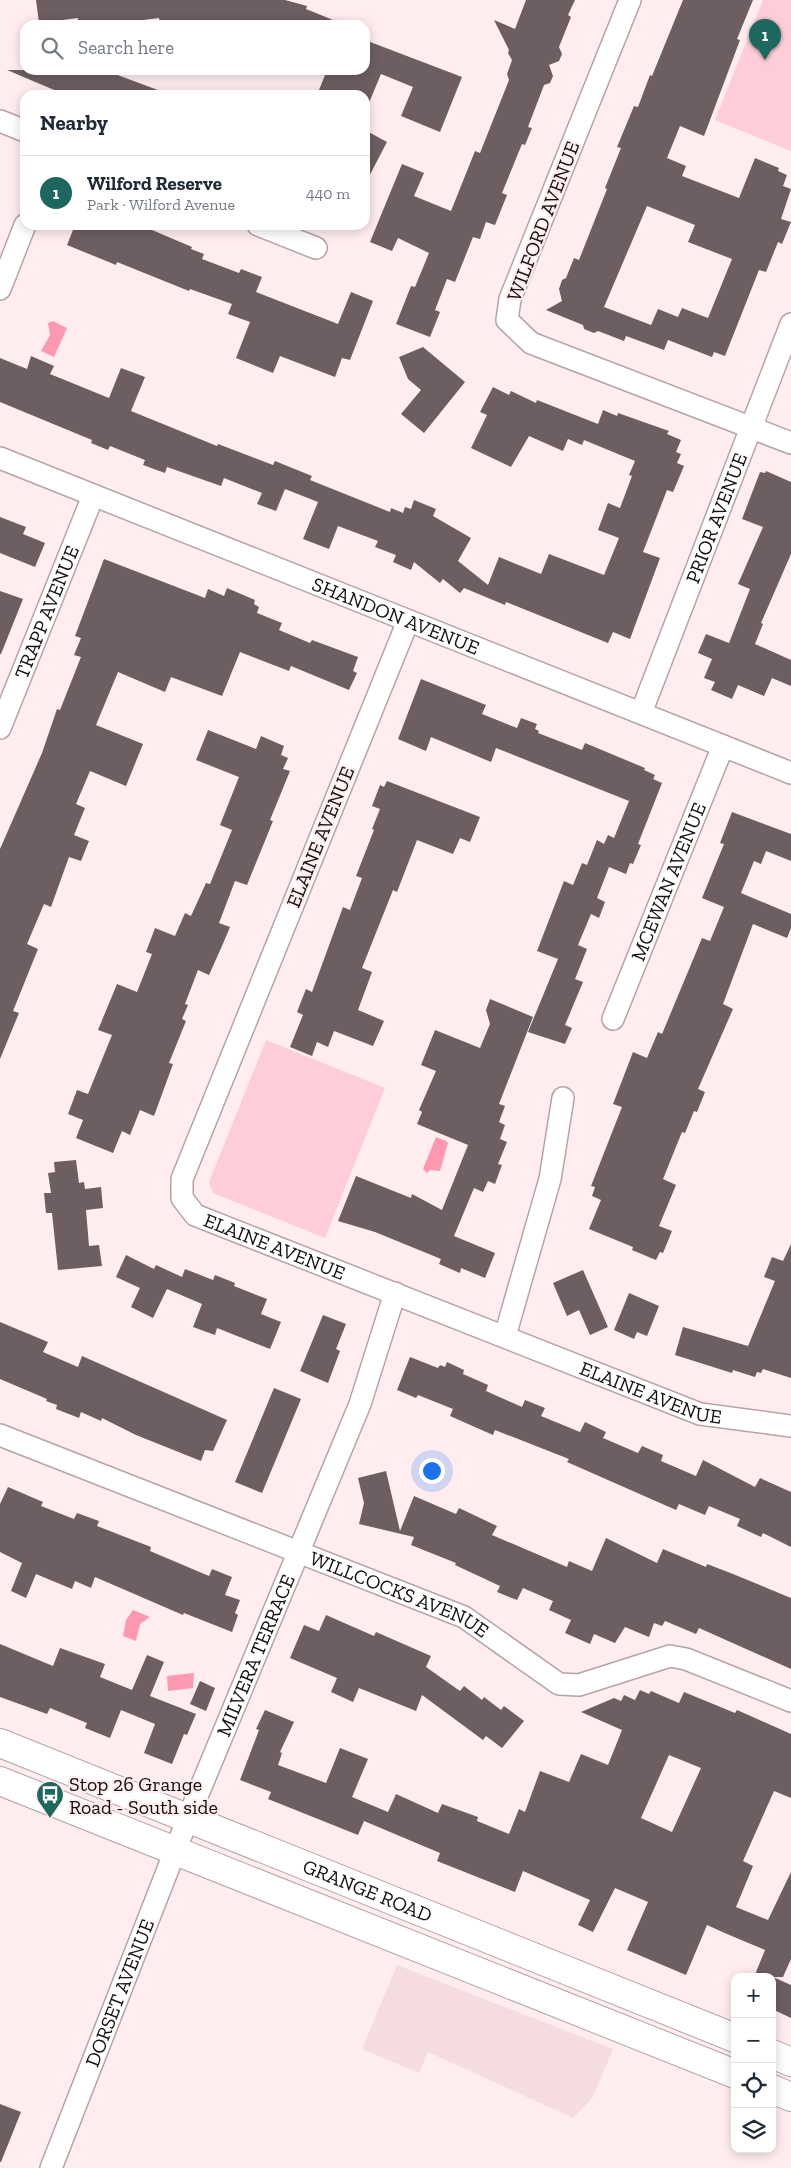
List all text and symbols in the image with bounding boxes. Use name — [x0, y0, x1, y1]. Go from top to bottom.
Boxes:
pin: 1 — [749, 19, 781, 60]
search box — [20, 20, 370, 75]
icon: search — [38, 34, 66, 62]
text: Search here — [78, 36, 174, 59]
text: Nearby — [40, 110, 108, 135]
street label: WILFORD AVENUE — [501, 138, 585, 304]
text: Wilford Reserve — [87, 172, 222, 195]
text: 1 — [53, 184, 59, 203]
text: 440 m — [306, 184, 350, 203]
text: Park · Wilford Avenue — [87, 195, 235, 214]
street label: PRIOR AVENUE — [680, 449, 752, 587]
street label: TRAPP AVENUE — [9, 542, 84, 682]
street label: SHANDON AVENUE — [309, 572, 483, 660]
street label: ELAINE AVENUE — [281, 763, 359, 911]
street label: MCEWAN AVENUE — [626, 799, 711, 964]
street label: ELAINE AVENUE — [201, 1208, 349, 1285]
street label: ELAINE AVENUE — [576, 1356, 723, 1429]
your location — [419, 1458, 445, 1484]
street label: WILLCOCKS AVENUE — [307, 1546, 494, 1643]
street label: MILVERA TERRACE — [211, 1571, 300, 1740]
place label: Stop 26 Grange Road - South side — [69, 1772, 218, 1819]
bus stop icon: Stop 26 Grange Road - South side — [35, 1780, 65, 1819]
street label: GRANGE ROAD — [299, 1854, 436, 1927]
street label: DORSET AVENUE — [80, 1916, 159, 2070]
map controls — [731, 1973, 776, 2153]
button: + — [731, 1973, 776, 2018]
button: − — [731, 2018, 776, 2063]
button: locate — [731, 2063, 776, 2108]
button: layers — [731, 2108, 776, 2153]

